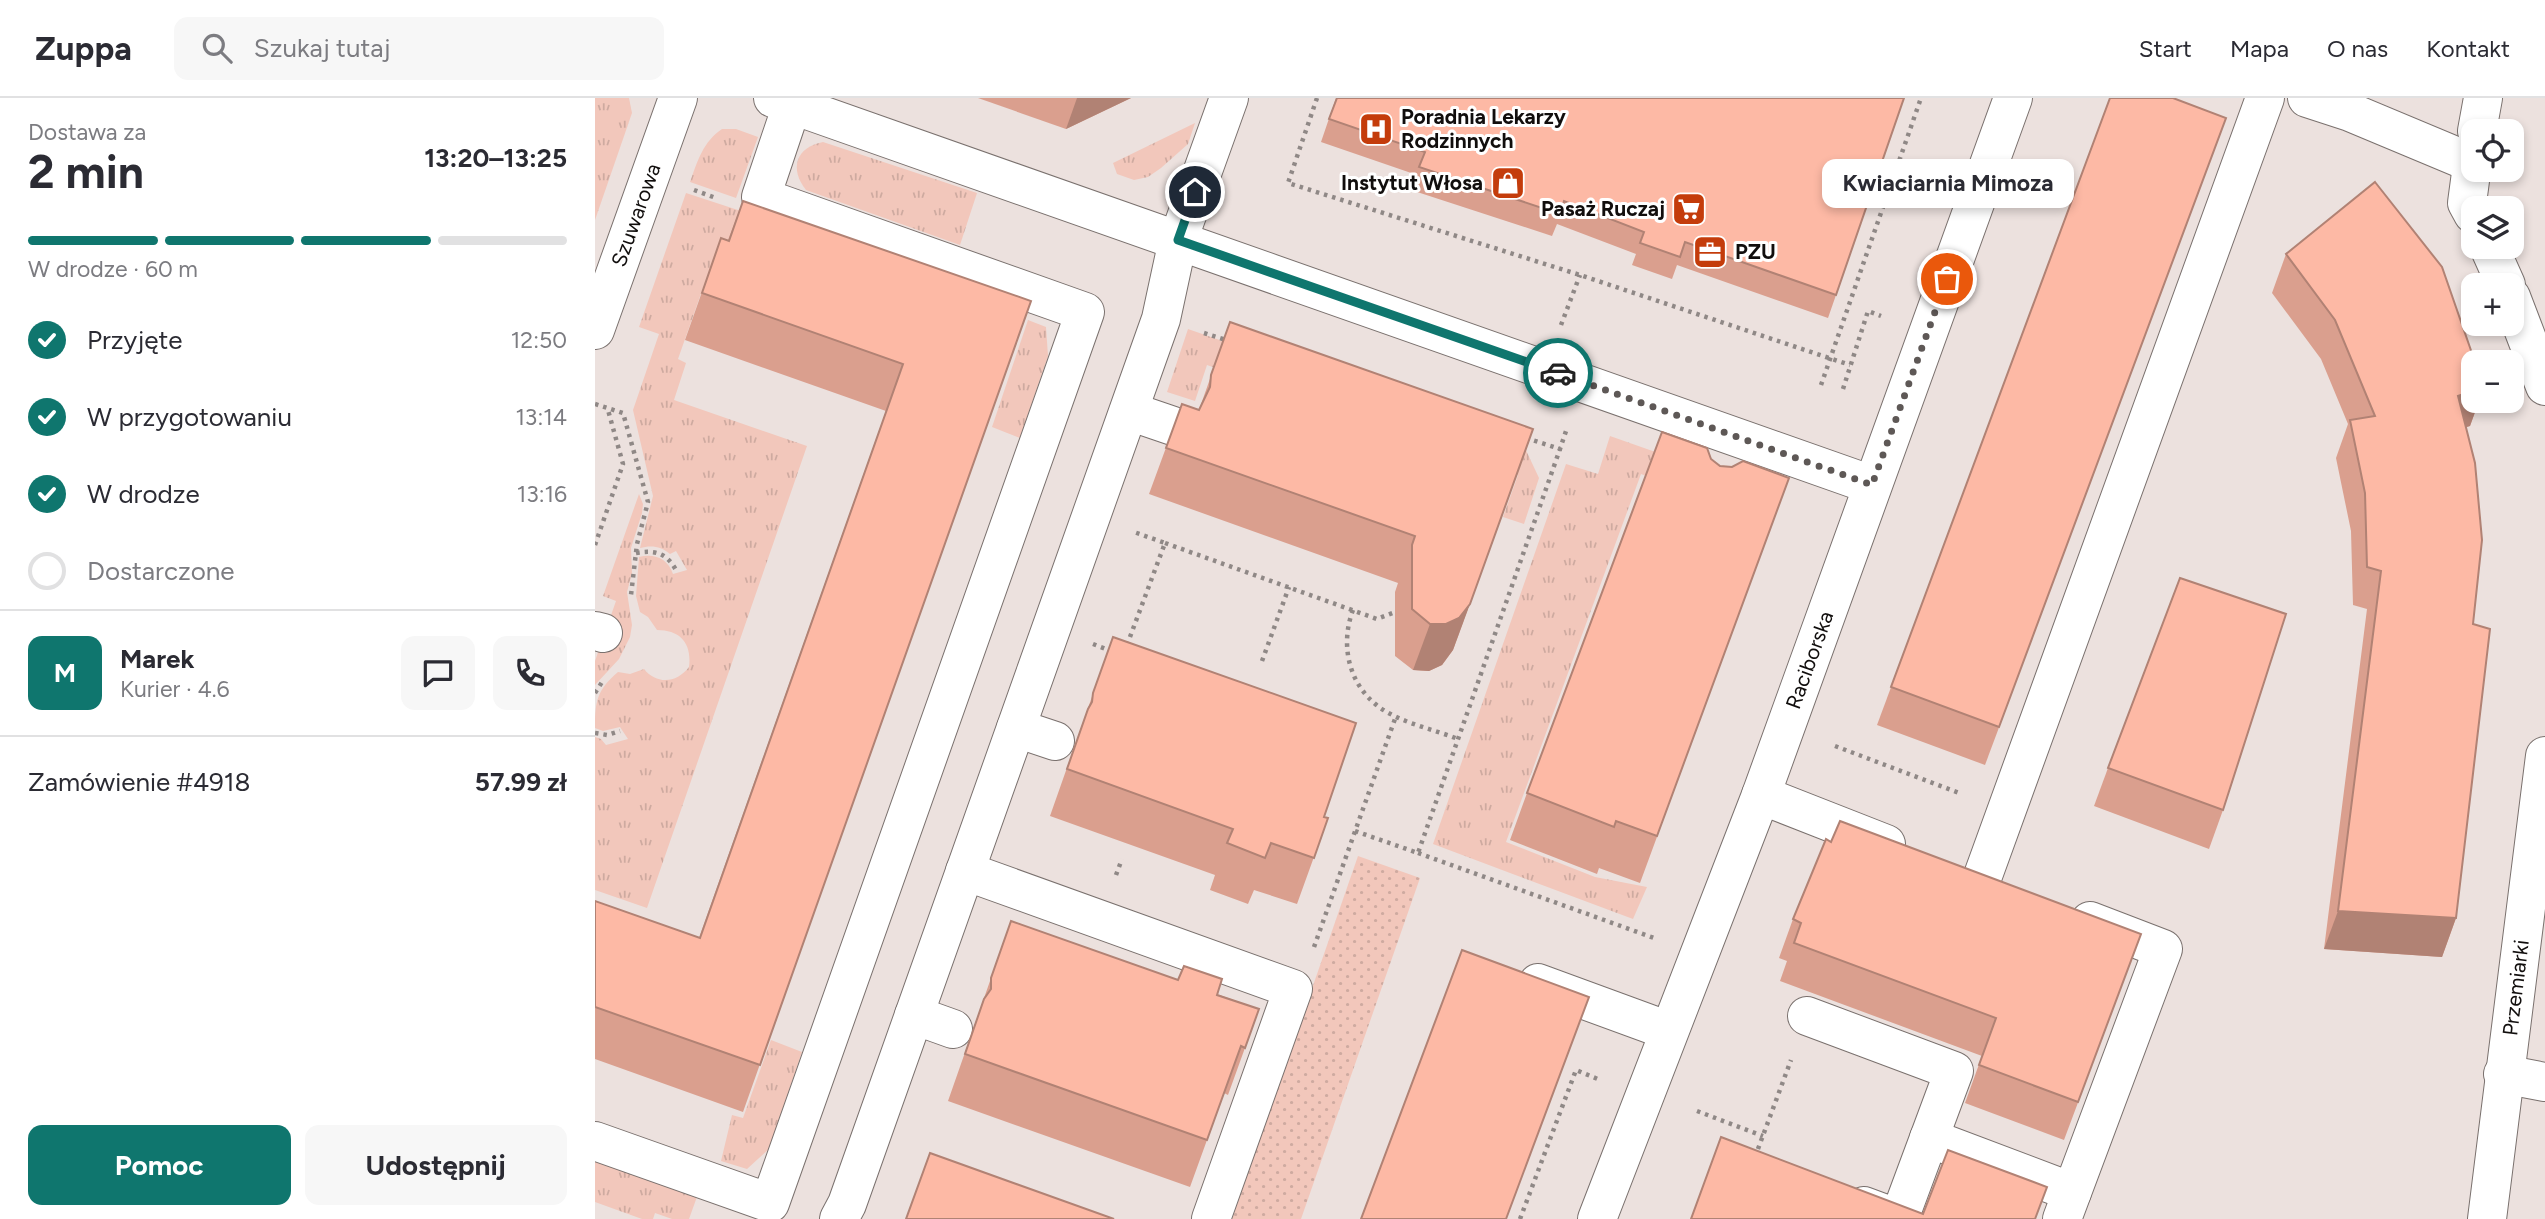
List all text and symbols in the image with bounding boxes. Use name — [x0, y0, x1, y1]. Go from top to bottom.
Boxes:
search box — [174, 17, 664, 80]
text: Zuppa — [35, 29, 132, 68]
icon: search — [198, 29, 236, 67]
text: Szukaj tutaj — [254, 32, 390, 64]
text: Start — [2139, 34, 2192, 63]
text: Mapa — [2230, 34, 2289, 63]
text: O nas — [2327, 34, 2388, 63]
text: Kontakt — [2426, 34, 2510, 63]
place label: Poradnia Lekarzy Rodzinnych — [1401, 104, 1567, 153]
hospital icon: Poradnia Lekarzy Rodzinnych — [1357, 110, 1395, 148]
text: Dostawa za — [28, 118, 146, 146]
map controls — [2461, 119, 2524, 413]
button: locate — [2461, 119, 2524, 182]
text: 13:20–13:25 — [424, 142, 567, 174]
text: 2 min — [28, 144, 144, 200]
street label: Szuwarowa — [606, 160, 666, 270]
callout: Kwiaciarnia Mimoza — [1821, 160, 2073, 209]
pin — [1165, 162, 1225, 222]
shop icon: Instytut Włosa — [1489, 164, 1527, 202]
text: Kwiaciarnia Mimoza — [1843, 169, 2053, 197]
place label: Instytut Włosa — [1341, 170, 1483, 195]
icon: home — [1176, 173, 1214, 211]
supermarket icon: Pasaż Ruczaj — [1670, 190, 1708, 228]
place label: Pasaż Ruczaj — [1541, 196, 1665, 221]
button: layers — [2461, 196, 2524, 259]
office icon: PZU — [1691, 233, 1729, 271]
place label: PZU — [1735, 239, 1776, 264]
pin — [1917, 249, 1977, 309]
text: W drodze · 60 m — [28, 255, 198, 283]
icon: bag — [1928, 260, 1966, 298]
button: + — [2461, 273, 2524, 336]
icon: check — [28, 321, 66, 359]
text: Przyjęte — [87, 324, 182, 356]
text: 12:50 — [511, 326, 567, 354]
courier — [1523, 338, 1593, 408]
button: − — [2461, 350, 2524, 413]
icon: car — [1539, 354, 1577, 392]
icon: check — [28, 398, 66, 436]
text: W przygotowaniu — [87, 401, 292, 433]
text: 13:14 — [515, 403, 567, 431]
icon: check — [28, 475, 66, 513]
text: W drodze — [87, 478, 200, 510]
text: 13:16 — [517, 480, 567, 508]
text: Dostarczone — [87, 555, 235, 587]
street label: Raciborska — [1780, 608, 1838, 712]
button: chat — [401, 636, 475, 710]
button: phone — [493, 636, 567, 710]
text: Marek — [120, 643, 194, 675]
text: M — [54, 657, 76, 689]
text: Kurier · 4.6 — [120, 675, 230, 703]
text: Zamówienie #4918 — [28, 766, 250, 798]
text: 57.99 zł — [475, 766, 567, 798]
street label: Przemiarki — [2497, 938, 2534, 1037]
button: Pomoc — [28, 1125, 291, 1205]
button: Udostępnij — [305, 1125, 567, 1205]

